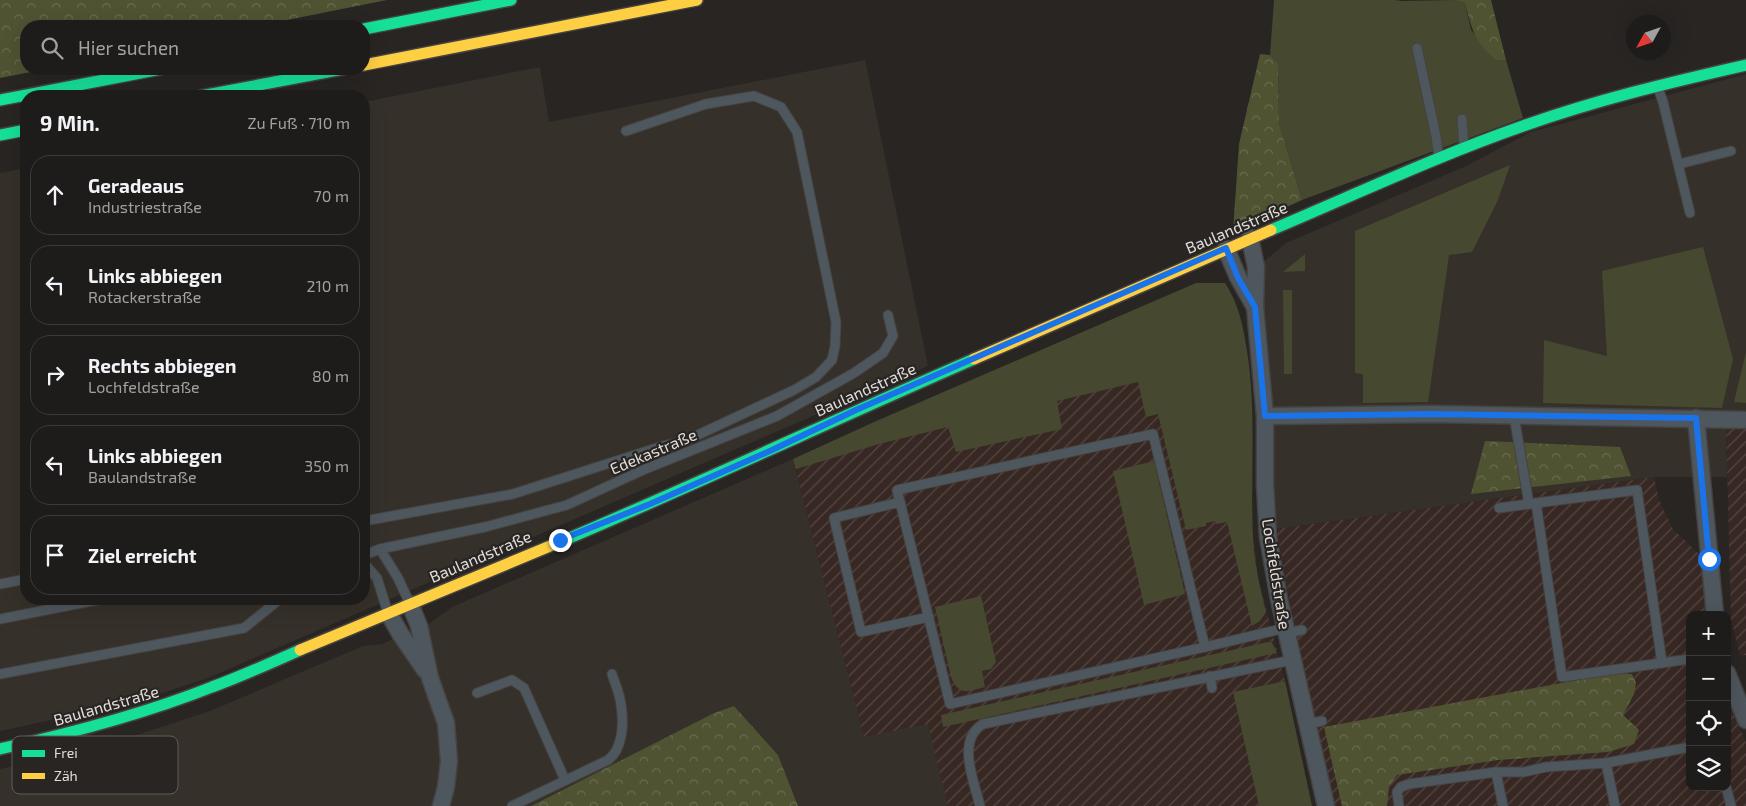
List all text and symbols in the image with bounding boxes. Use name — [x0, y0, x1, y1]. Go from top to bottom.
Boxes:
north arrow — [1626, 15, 1671, 60]
search box — [20, 20, 370, 75]
icon: search — [38, 34, 66, 62]
text: Hier suchen — [78, 36, 179, 59]
text: 9 Min. — [40, 110, 100, 135]
text: Zu Fuß · 710 m — [248, 113, 350, 132]
text: Geradeaus — [88, 174, 184, 197]
icon: ahead — [41, 181, 69, 209]
text: 70 m — [314, 186, 349, 205]
text: Industriestraße — [88, 197, 202, 216]
street label: Baulandstraße — [1182, 197, 1290, 257]
text: Links abbiegen — [88, 264, 222, 287]
icon: left — [41, 271, 69, 299]
text: 210 m — [306, 276, 349, 295]
text: Rotackerstraße — [88, 287, 201, 306]
text: Rechts abbiegen — [88, 354, 236, 377]
street label: Baulandstraße — [812, 358, 918, 420]
icon: right — [41, 361, 69, 389]
text: 80 m — [312, 366, 349, 385]
text: Lochfeldstraße — [88, 377, 200, 396]
street label: Edekastraße — [607, 424, 699, 478]
text: Links abbiegen — [88, 444, 222, 467]
icon: left — [41, 451, 69, 479]
text: 350 m — [304, 456, 349, 475]
text: Baulandstraße — [88, 467, 197, 486]
street label: Lochfeldstraße — [1259, 517, 1295, 631]
street label: Baulandstraße — [426, 526, 534, 586]
route end — [549, 529, 572, 552]
icon: arrive — [41, 541, 69, 569]
text: Ziel erreicht — [88, 544, 197, 567]
route start — [1698, 548, 1721, 571]
map controls — [1686, 611, 1731, 791]
button: + — [1686, 611, 1731, 656]
button: − — [1686, 656, 1731, 701]
street label: Baulandstraße — [51, 681, 161, 729]
button: locate — [1686, 701, 1731, 746]
legend — [12, 736, 178, 794]
text: Frei — [54, 744, 78, 761]
button: layers — [1686, 746, 1731, 791]
text: Zäh — [54, 767, 78, 784]

